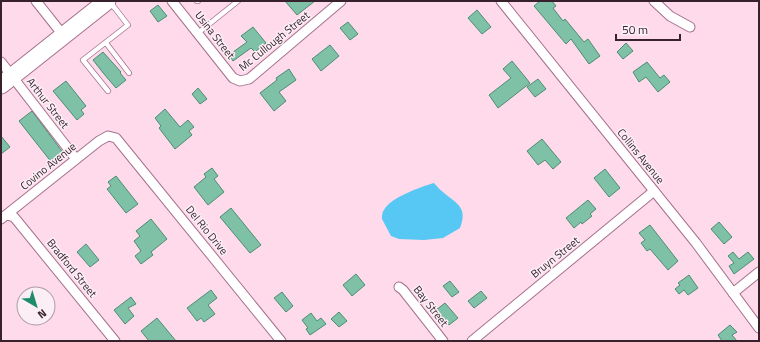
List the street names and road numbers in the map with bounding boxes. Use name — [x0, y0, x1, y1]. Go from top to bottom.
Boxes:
street label: Mc Cullough Street — [235, 7, 313, 75]
street label: Usina Street — [191, 8, 239, 62]
street label: Arthur Street — [23, 74, 73, 132]
street label: Collins Avenue — [614, 125, 669, 187]
street label: Covino Avenue — [17, 138, 80, 194]
street label: Del Rio Drive — [182, 202, 232, 258]
street label: Bruyn Street — [527, 232, 583, 282]
street label: Bradford Street — [43, 235, 101, 301]
street label: Bay Street — [410, 282, 452, 330]

